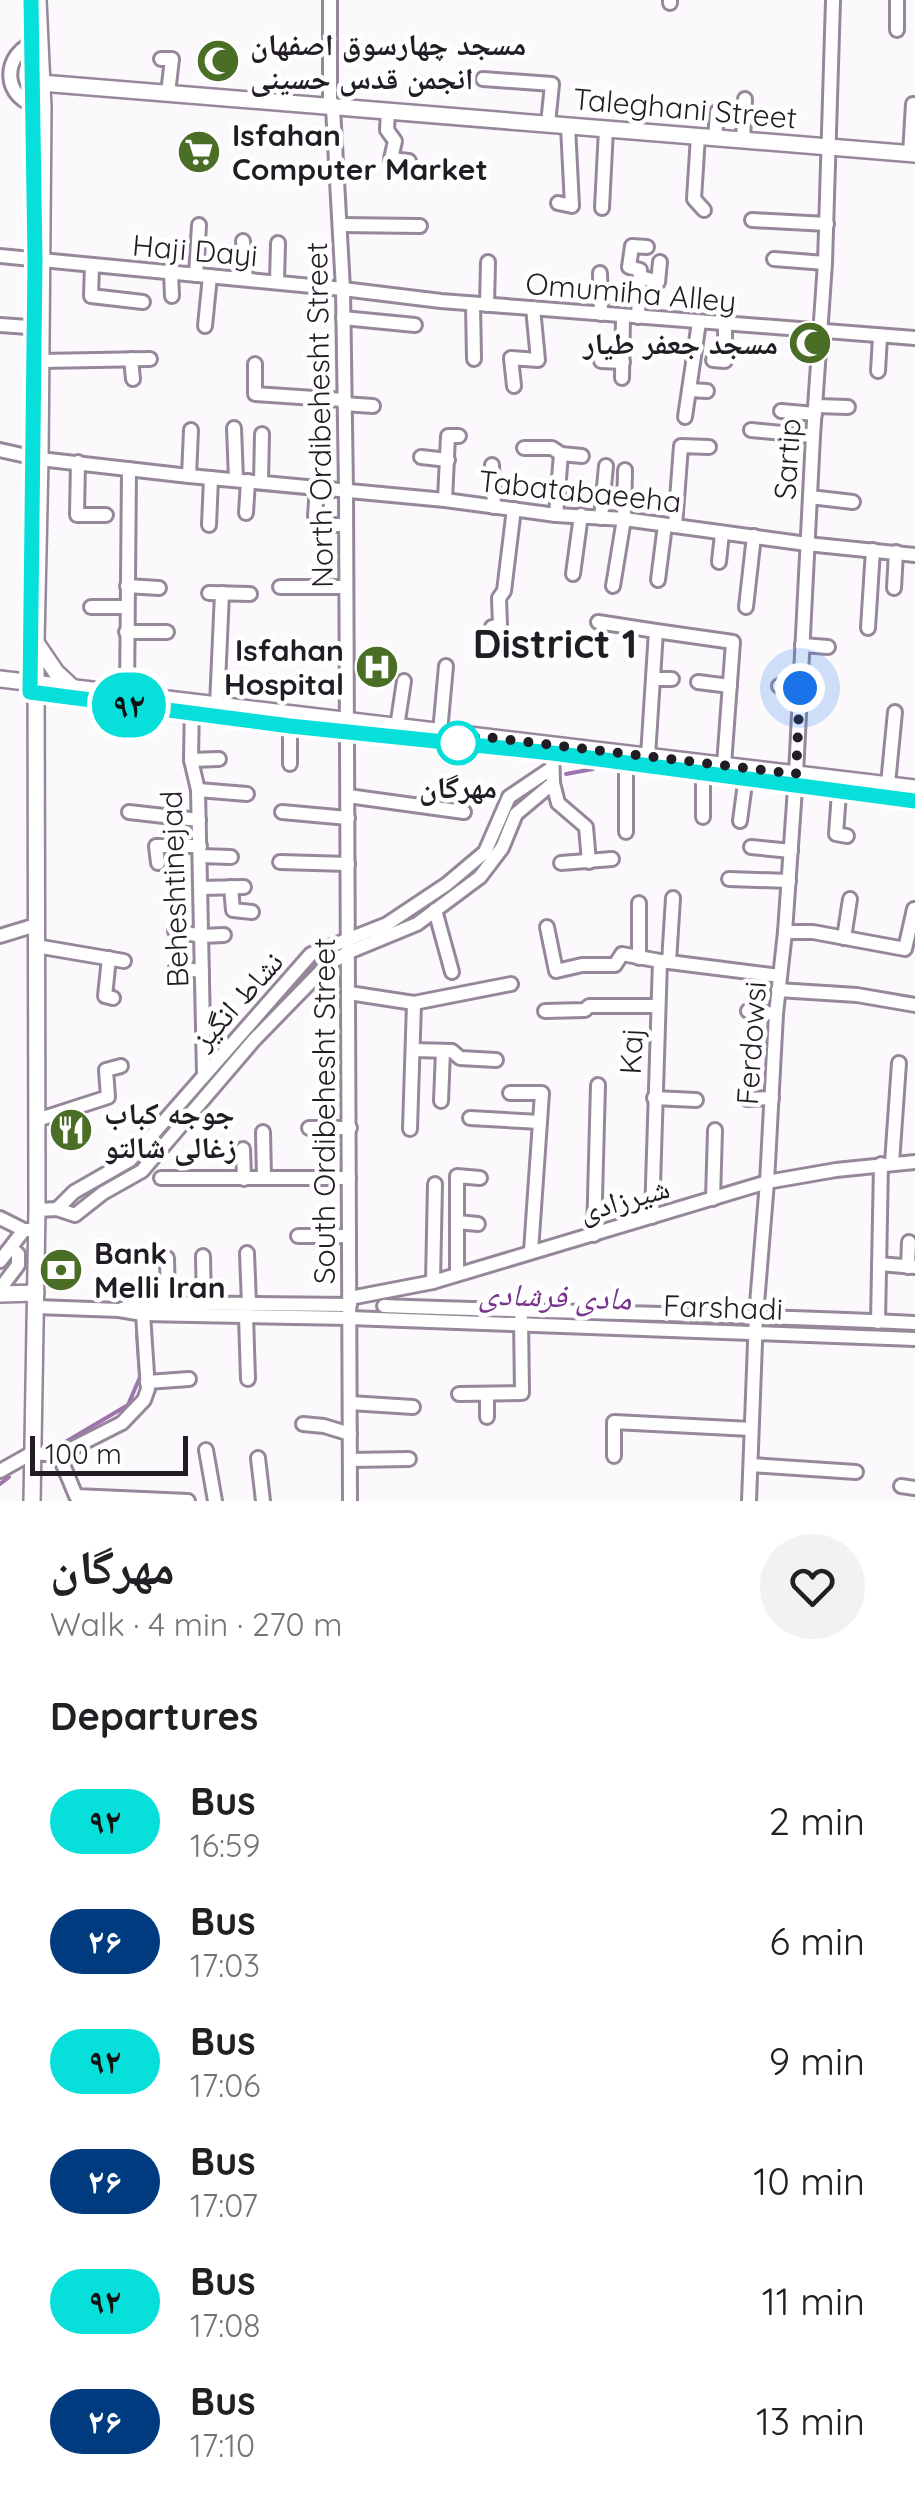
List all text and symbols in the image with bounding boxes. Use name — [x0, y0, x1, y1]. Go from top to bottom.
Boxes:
place label: مسجد چهارسوق اصفهان انجمن قدس حسینی — [250, 25, 526, 97]
mosque icon: مسجد چهارسوق اصفهان انجمن قدس حسینی — [195, 38, 241, 84]
street label: Taleghani Street — [571, 79, 799, 137]
place label: Isfahan Computer Market — [232, 116, 488, 188]
supermarket icon: Isfahan Computer Market — [176, 129, 222, 175]
street label: Haji Dayi — [131, 226, 259, 274]
street label: North Ordibehesht Street — [297, 242, 341, 588]
street label: Omumiha Alley — [524, 264, 738, 320]
mosque icon: مسجد جعفر طیار — [787, 320, 833, 366]
place label: مسجد جعفر طیار — [581, 324, 778, 362]
street label: Sartip — [765, 417, 809, 501]
street label: Tabatabaeeha — [477, 461, 683, 521]
district label: District 1 — [473, 618, 637, 668]
place label: Isfahan Hospital — [224, 631, 344, 703]
hospital icon: Isfahan Hospital — [354, 644, 400, 690]
your location — [775, 663, 825, 713]
line badge: ۹۲ — [84, 672, 174, 738]
text: ۹۲ — [112, 683, 146, 727]
marker: مهرگان — [437, 722, 479, 764]
place label: مهرگان — [419, 768, 497, 806]
street label: Beheshtinejad — [152, 790, 196, 988]
street label: South Ordibehesht Street — [305, 938, 343, 1284]
street label: نشاط انگیز — [182, 943, 291, 1058]
street label: Ferdowsi — [728, 980, 774, 1106]
street label: Kaj — [611, 1027, 651, 1075]
place label: جوجه کباب زغالی شالتو — [104, 1094, 237, 1166]
restaurant icon: جوجه کباب زغالی شالتو — [48, 1107, 94, 1153]
street label: شیرزادی — [574, 1168, 674, 1230]
place label: Bank Melli Iran — [94, 1234, 226, 1306]
bank icon: Bank Melli Iran — [38, 1247, 84, 1293]
water label: مادی فرشادی — [478, 1272, 633, 1319]
street label: Farshadi — [662, 1286, 784, 1328]
scale bar — [30, 1431, 188, 1476]
text: 100 m — [45, 1436, 122, 1471]
button: heart — [760, 1534, 865, 1639]
text: مهرگان — [50, 1536, 175, 1596]
text: Walk · 4 min · 270 m — [50, 1604, 343, 1644]
text: Departures — [50, 1692, 258, 1740]
text: Bus — [190, 1777, 256, 1825]
text: 2 min — [769, 1797, 865, 1845]
text: ۹۲ — [88, 1799, 122, 1843]
text: 16:59 — [190, 1825, 260, 1865]
text: Bus — [190, 1897, 256, 1945]
text: 6 min — [769, 1917, 865, 1965]
text: ۲۶ — [88, 1919, 122, 1963]
text: 17:03 — [190, 1945, 260, 1985]
text: Bus — [190, 2017, 256, 2065]
text: 9 min — [769, 2037, 865, 2085]
text: ۹۲ — [88, 2039, 122, 2083]
text: 17:06 — [190, 2065, 261, 2105]
text: Bus — [190, 2137, 256, 2185]
text: 10 min — [753, 2157, 865, 2205]
text: ۲۶ — [88, 2159, 122, 2203]
text: 17:07 — [190, 2185, 258, 2225]
text: Bus — [190, 2257, 256, 2305]
text: 11 min — [762, 2277, 865, 2325]
text: ۹۲ — [88, 2279, 122, 2323]
text: 17:08 — [190, 2305, 261, 2345]
text: Bus — [190, 2377, 256, 2425]
text: 13 min — [756, 2397, 865, 2445]
text: ۲۶ — [88, 2399, 122, 2443]
text: 17:10 — [190, 2425, 255, 2465]

